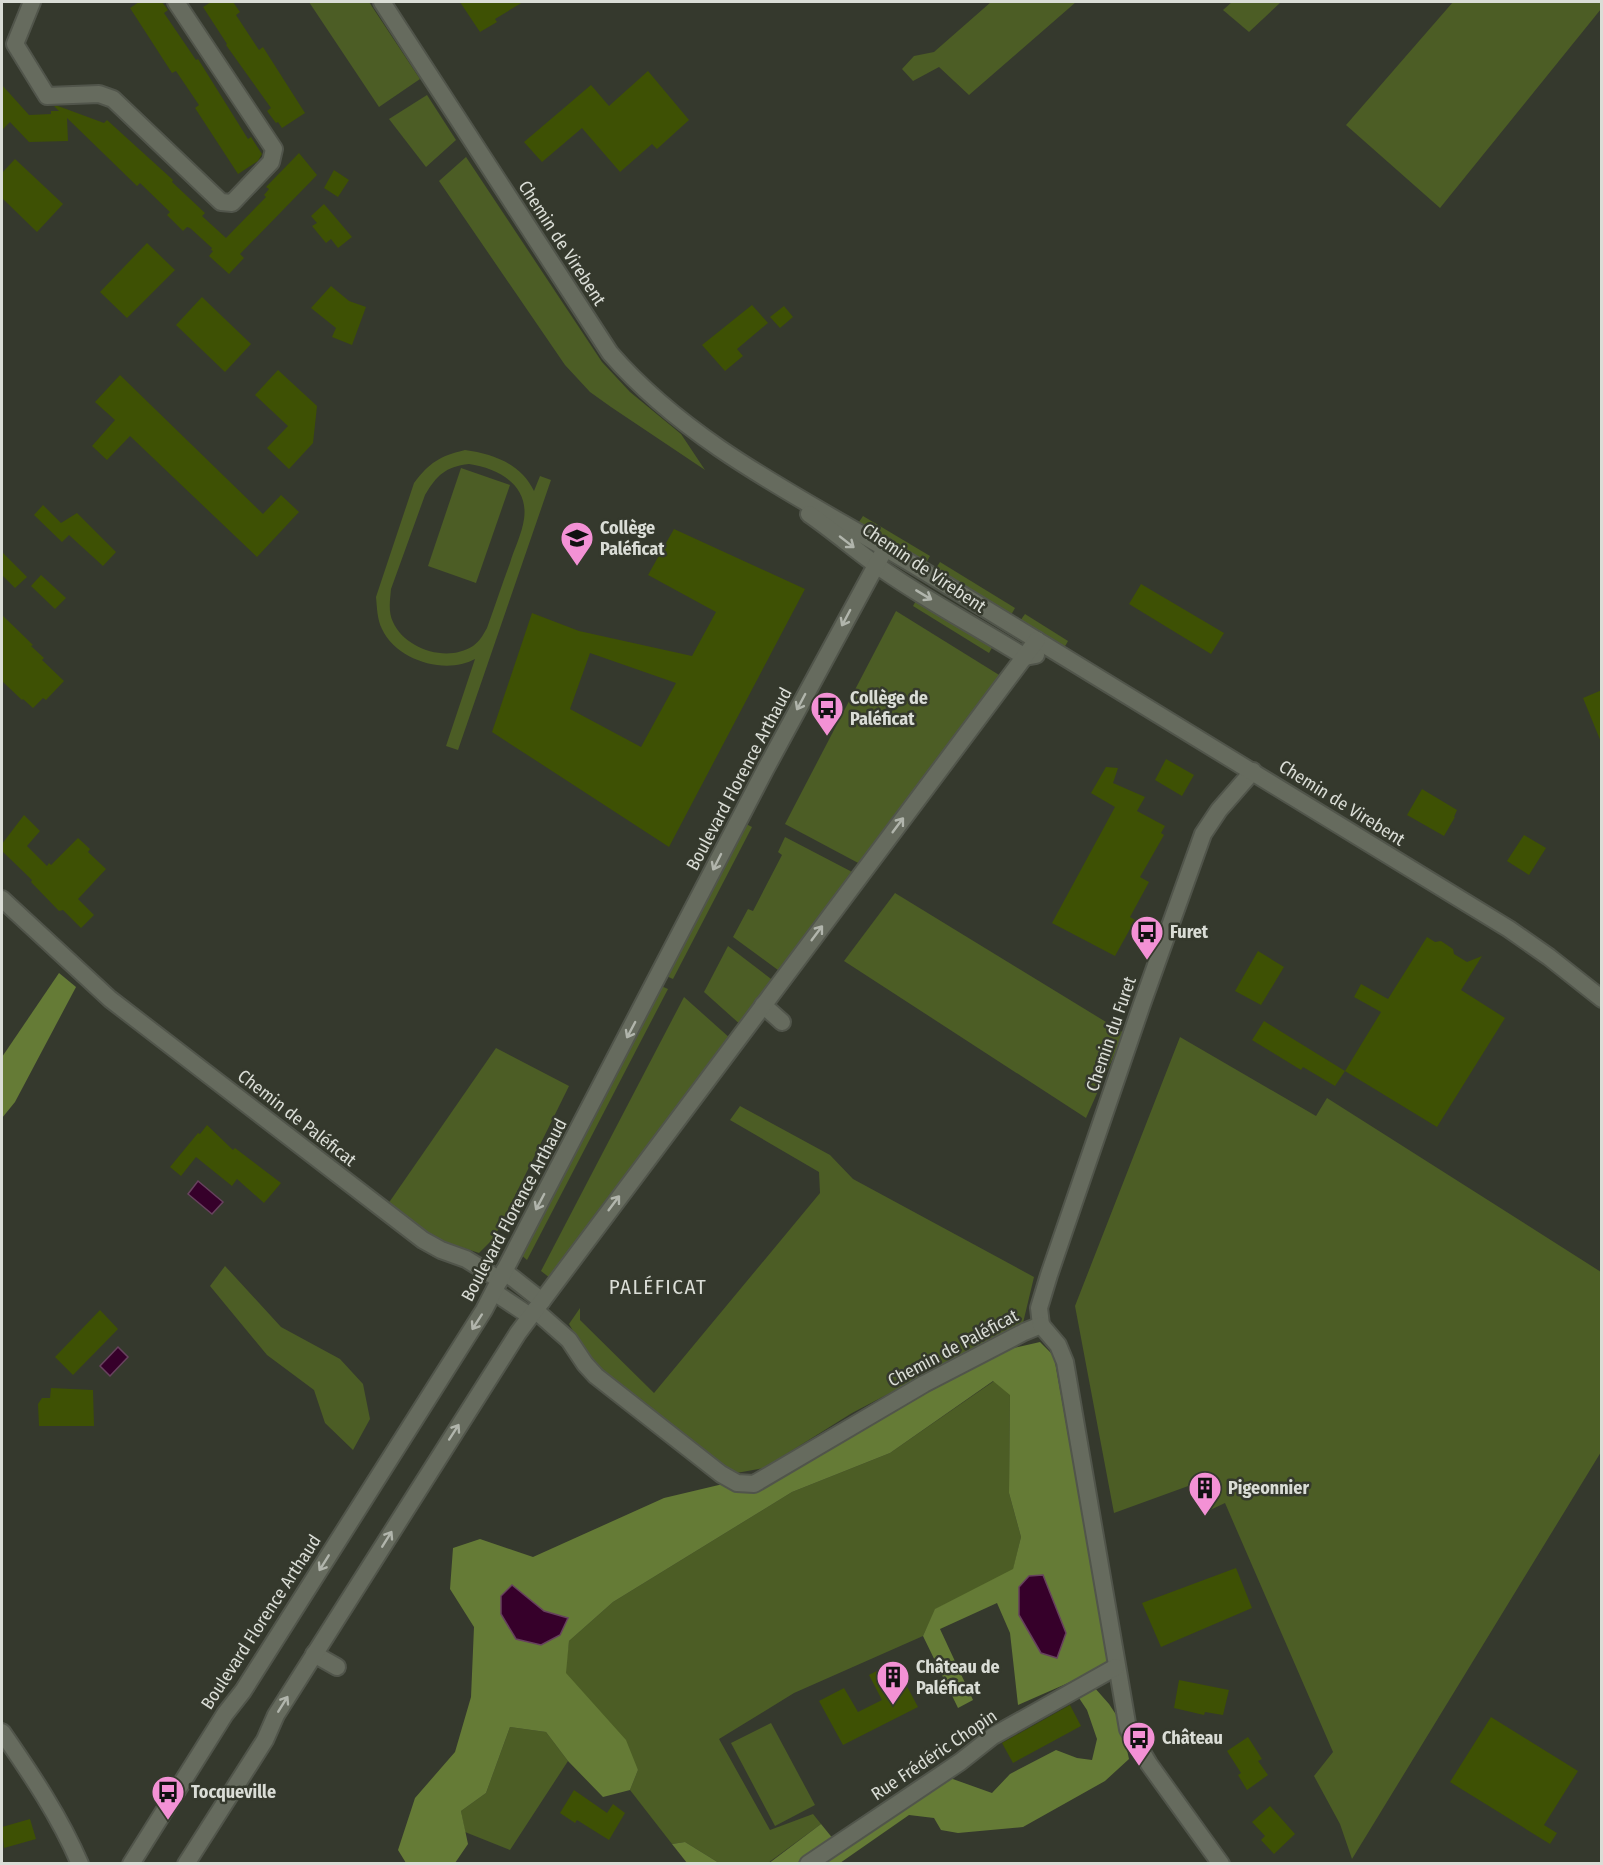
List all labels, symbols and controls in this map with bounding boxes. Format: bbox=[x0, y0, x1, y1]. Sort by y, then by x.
street label: Chemin de Virebent bbox=[513, 176, 611, 310]
place label: Collège Paléficat bbox=[600, 517, 665, 560]
street label: Chemin de Virebent bbox=[858, 519, 990, 618]
school or university icon: Collège Paléficat bbox=[559, 520, 595, 567]
one-way arrow bbox=[839, 535, 855, 548]
one-way arrow bbox=[915, 590, 932, 602]
one-way arrow bbox=[840, 609, 851, 627]
street label: Boulevard Florence Arthaud bbox=[681, 684, 797, 874]
place label: Collège de Paléficat bbox=[850, 687, 928, 730]
bus stop icon: Collège de Paléficat bbox=[809, 690, 845, 737]
one-way arrow bbox=[795, 693, 807, 710]
street label: Chemin de Virebent bbox=[1275, 755, 1409, 851]
one-way arrow bbox=[892, 818, 905, 834]
one-way arrow bbox=[711, 852, 723, 870]
bus stop icon: Furet bbox=[1129, 914, 1165, 961]
place label: Furet bbox=[1170, 921, 1209, 943]
one-way arrow bbox=[811, 926, 823, 942]
street label: Chemin du Furet bbox=[1081, 974, 1141, 1094]
one-way arrow bbox=[624, 1020, 636, 1038]
street label: Chemin de Paléficat bbox=[233, 1065, 361, 1171]
street label: Boulevard Florence Arthaud bbox=[456, 1115, 572, 1305]
one-way arrow bbox=[534, 1193, 545, 1211]
one-way arrow bbox=[608, 1195, 621, 1211]
district label: PALÉFICAT bbox=[609, 1274, 707, 1300]
street label: Chemin de Paléficat bbox=[884, 1304, 1022, 1392]
one-way arrow bbox=[470, 1313, 482, 1330]
one-way arrow bbox=[448, 1424, 461, 1441]
building icon: Pigeonnier bbox=[1187, 1470, 1223, 1517]
place label: Pigeonnier bbox=[1228, 1477, 1309, 1499]
street label: Boulevard Florence Arthaud bbox=[196, 1530, 326, 1714]
one-way arrow bbox=[381, 1531, 393, 1548]
one-way arrow bbox=[317, 1554, 329, 1571]
place label: Château de Paléficat bbox=[916, 1656, 1000, 1699]
building icon: Château de Paléficat bbox=[875, 1659, 911, 1706]
one-way arrow bbox=[277, 1696, 289, 1713]
street label: Rue Frédéric Chopin bbox=[867, 1705, 1001, 1805]
bus stop icon: Château bbox=[1121, 1720, 1157, 1767]
place label: Château bbox=[1162, 1727, 1223, 1749]
bus stop icon: Tocqueville bbox=[150, 1774, 186, 1821]
place label: Tocqueville bbox=[191, 1781, 276, 1803]

